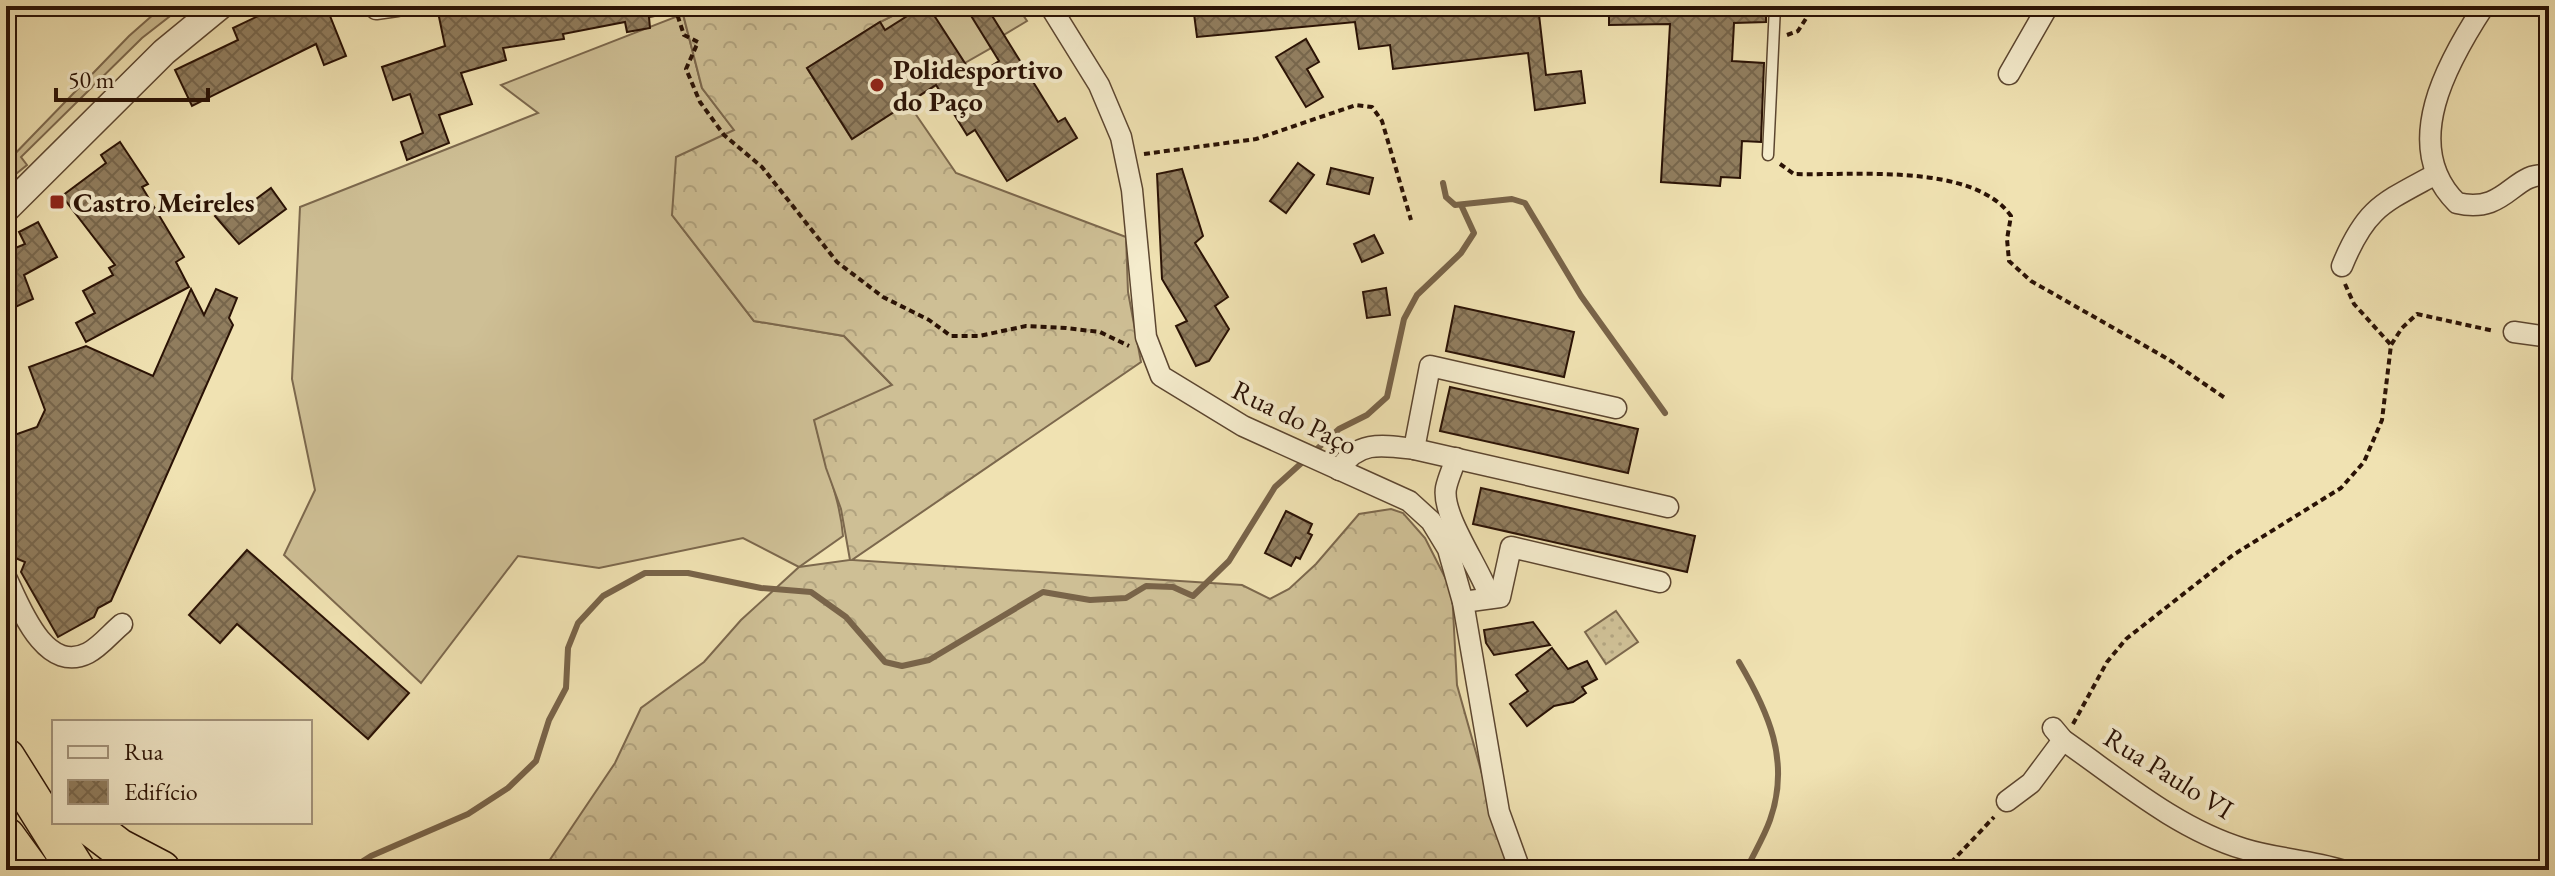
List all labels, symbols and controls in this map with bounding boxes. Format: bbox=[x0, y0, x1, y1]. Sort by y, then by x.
place label: Polidesportivo do Paço bbox=[893, 51, 1063, 119]
scale bar bbox=[56, 52, 208, 102]
text: 50 m bbox=[68, 64, 115, 95]
marker: Polidesportivo do Paço bbox=[868, 76, 886, 94]
place label: Castro Meireles bbox=[73, 184, 255, 220]
marker: Castro Meireles bbox=[48, 193, 66, 211]
street label: Rua do Paço bbox=[1226, 371, 1364, 463]
street label: Rua Paulo VI bbox=[2098, 719, 2241, 827]
legend bbox=[52, 720, 312, 824]
text: Rua bbox=[124, 736, 164, 767]
text: Edifício bbox=[124, 776, 198, 807]

